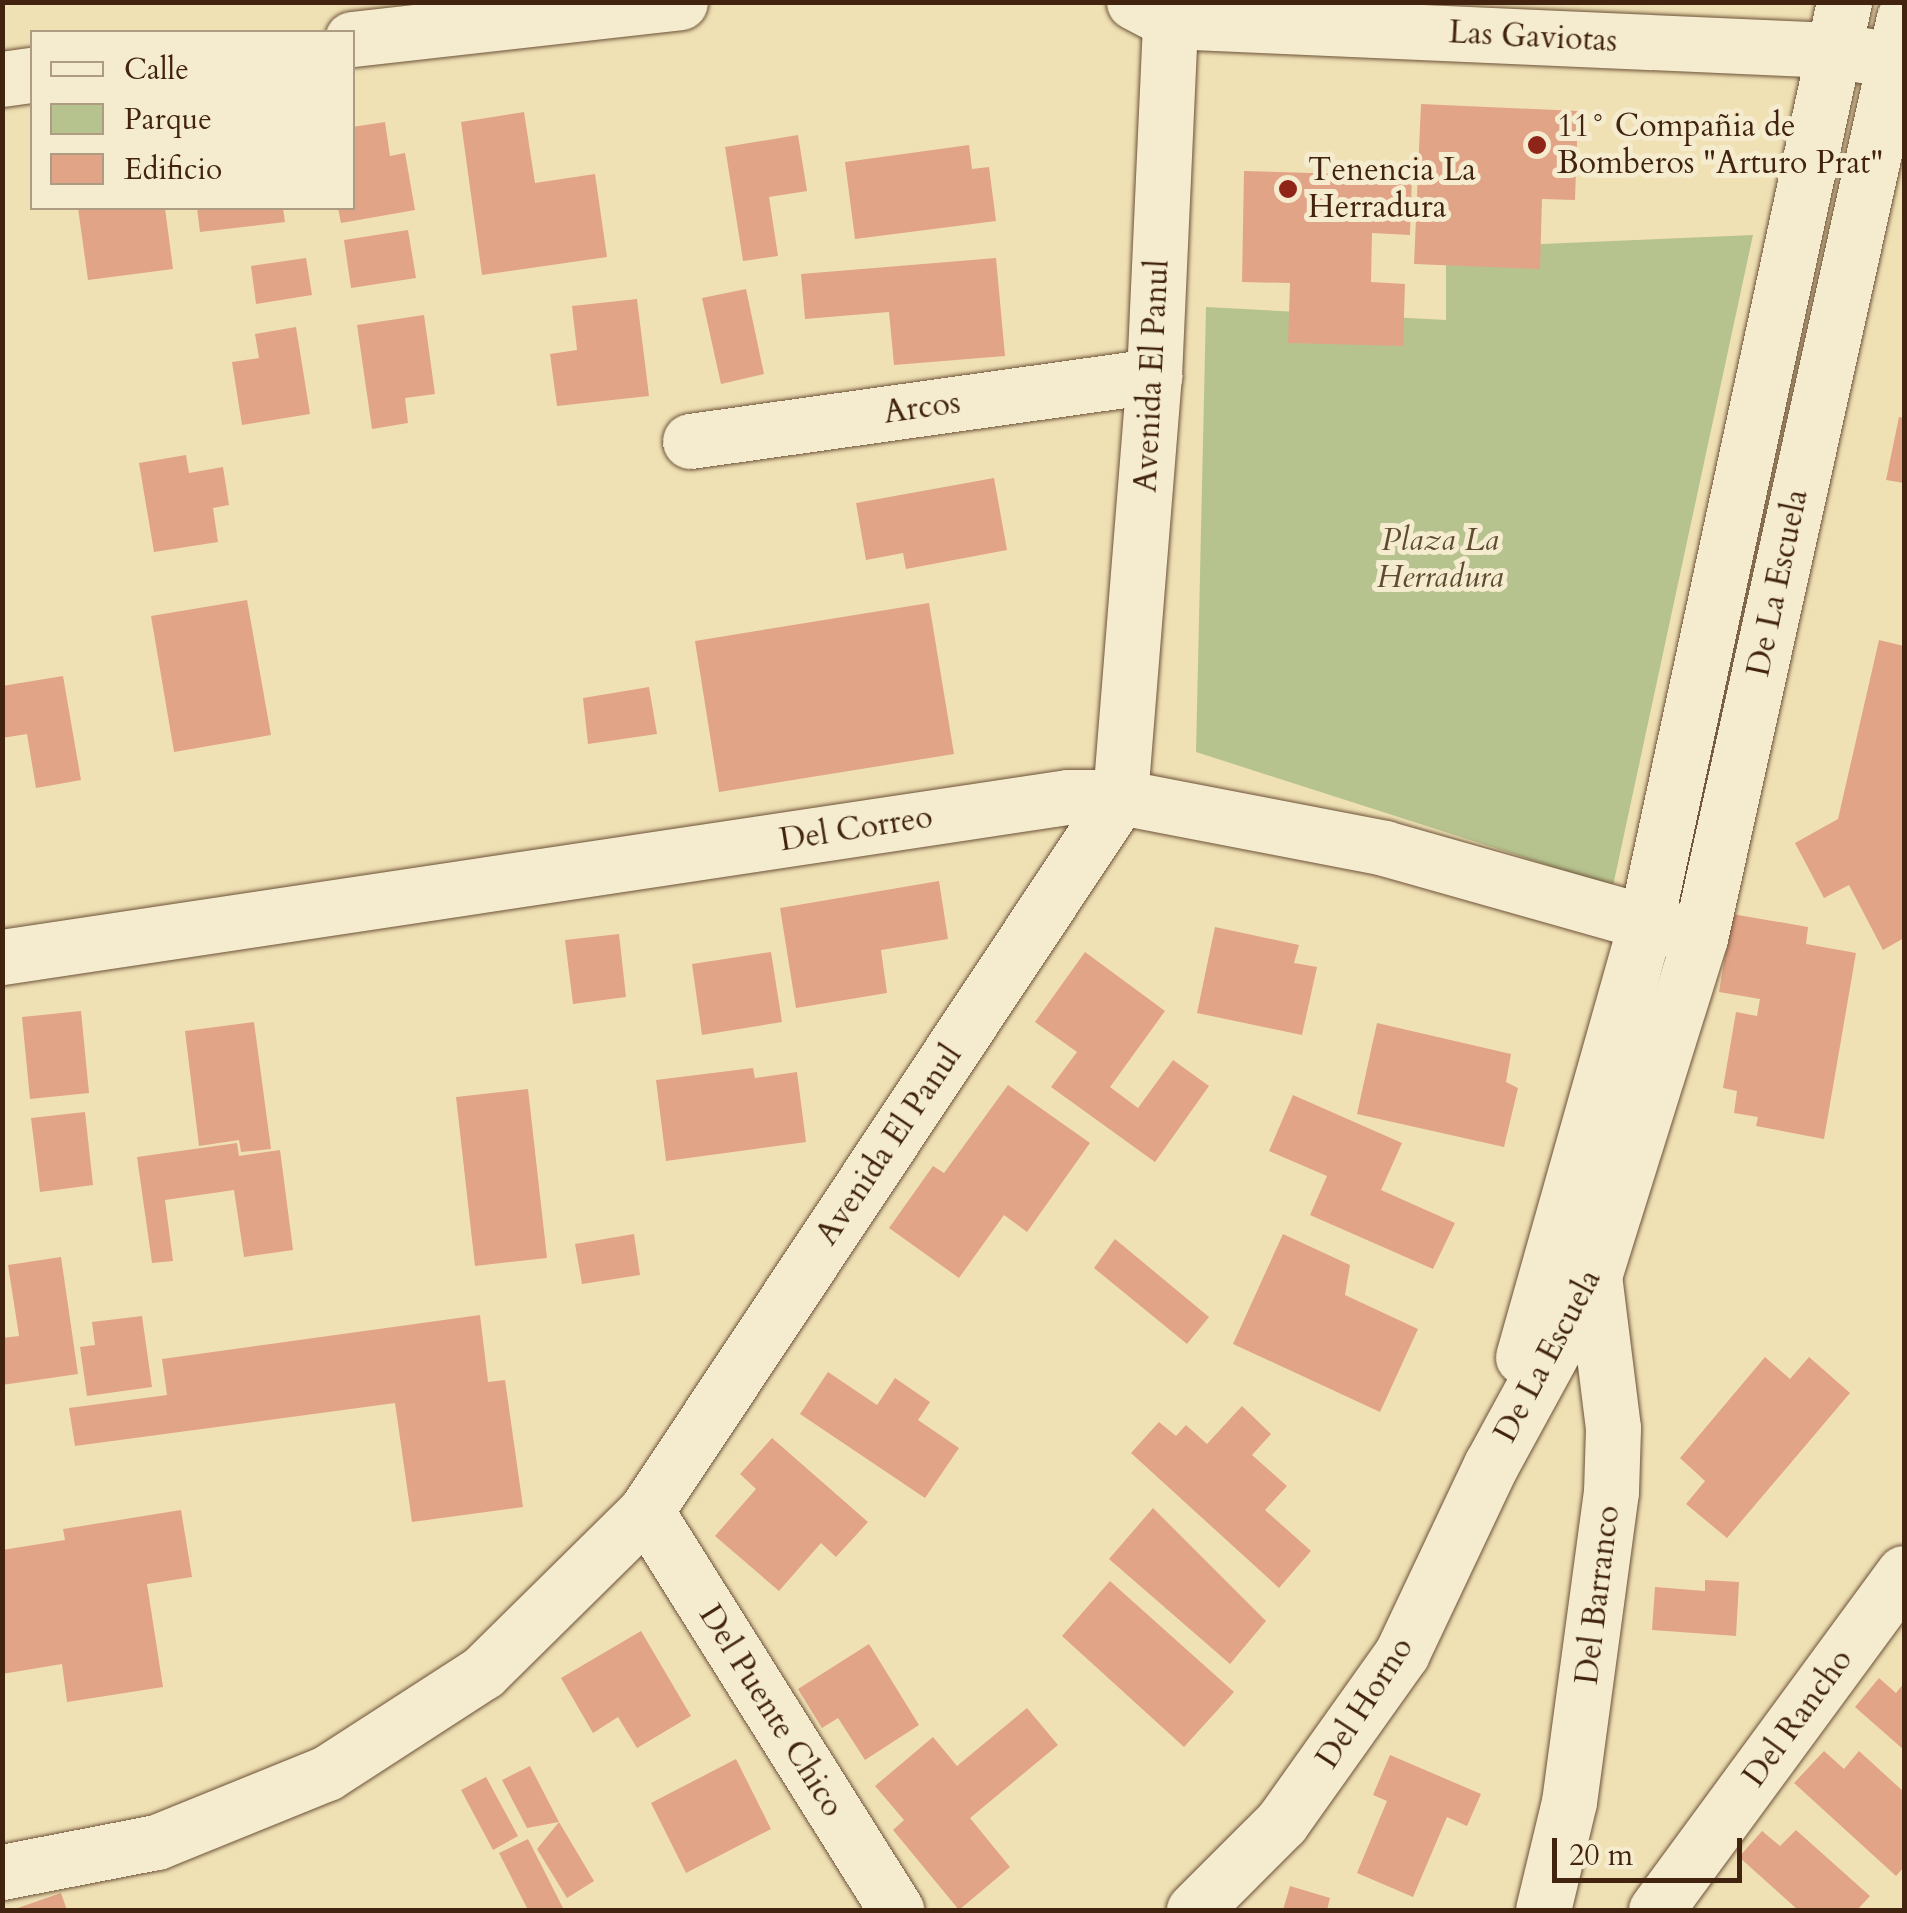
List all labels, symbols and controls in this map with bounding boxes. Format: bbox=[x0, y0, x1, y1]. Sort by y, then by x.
street label: Las Gaviotas bbox=[1448, 13, 1618, 61]
legend bbox=[30, 30, 355, 210]
text: Calle bbox=[124, 49, 189, 90]
text: Parque bbox=[124, 99, 212, 140]
place label: 11° Compañia de Bomberos "Arturo Prat" bbox=[1557, 108, 1883, 183]
marker: 11° Compañia de Bomberos "Arturo Prat" bbox=[1526, 134, 1548, 156]
text: Edificio bbox=[124, 149, 222, 190]
place label: Tenencia La Herradura bbox=[1308, 152, 1476, 227]
marker: Tenencia La Herradura bbox=[1277, 178, 1299, 200]
street label: Avenida El Panul bbox=[1127, 259, 1177, 493]
street label: Arcos bbox=[881, 384, 963, 432]
street label: De La Escuela bbox=[1739, 486, 1817, 680]
park label: Plaza La Herradura bbox=[1376, 522, 1504, 597]
street label: Del Correo bbox=[777, 798, 935, 860]
street label: Avenida El Panul bbox=[808, 1038, 970, 1252]
street label: De La Escuela bbox=[1486, 1263, 1610, 1449]
street label: Del Barranco bbox=[1568, 1503, 1628, 1687]
street label: Del Puente Chico bbox=[690, 1598, 852, 1824]
street label: Del Horno bbox=[1308, 1630, 1422, 1776]
street label: Del Rancho bbox=[1735, 1642, 1861, 1794]
scale bar bbox=[1557, 1818, 1747, 1880]
text: 20 m bbox=[1569, 1835, 1633, 1876]

